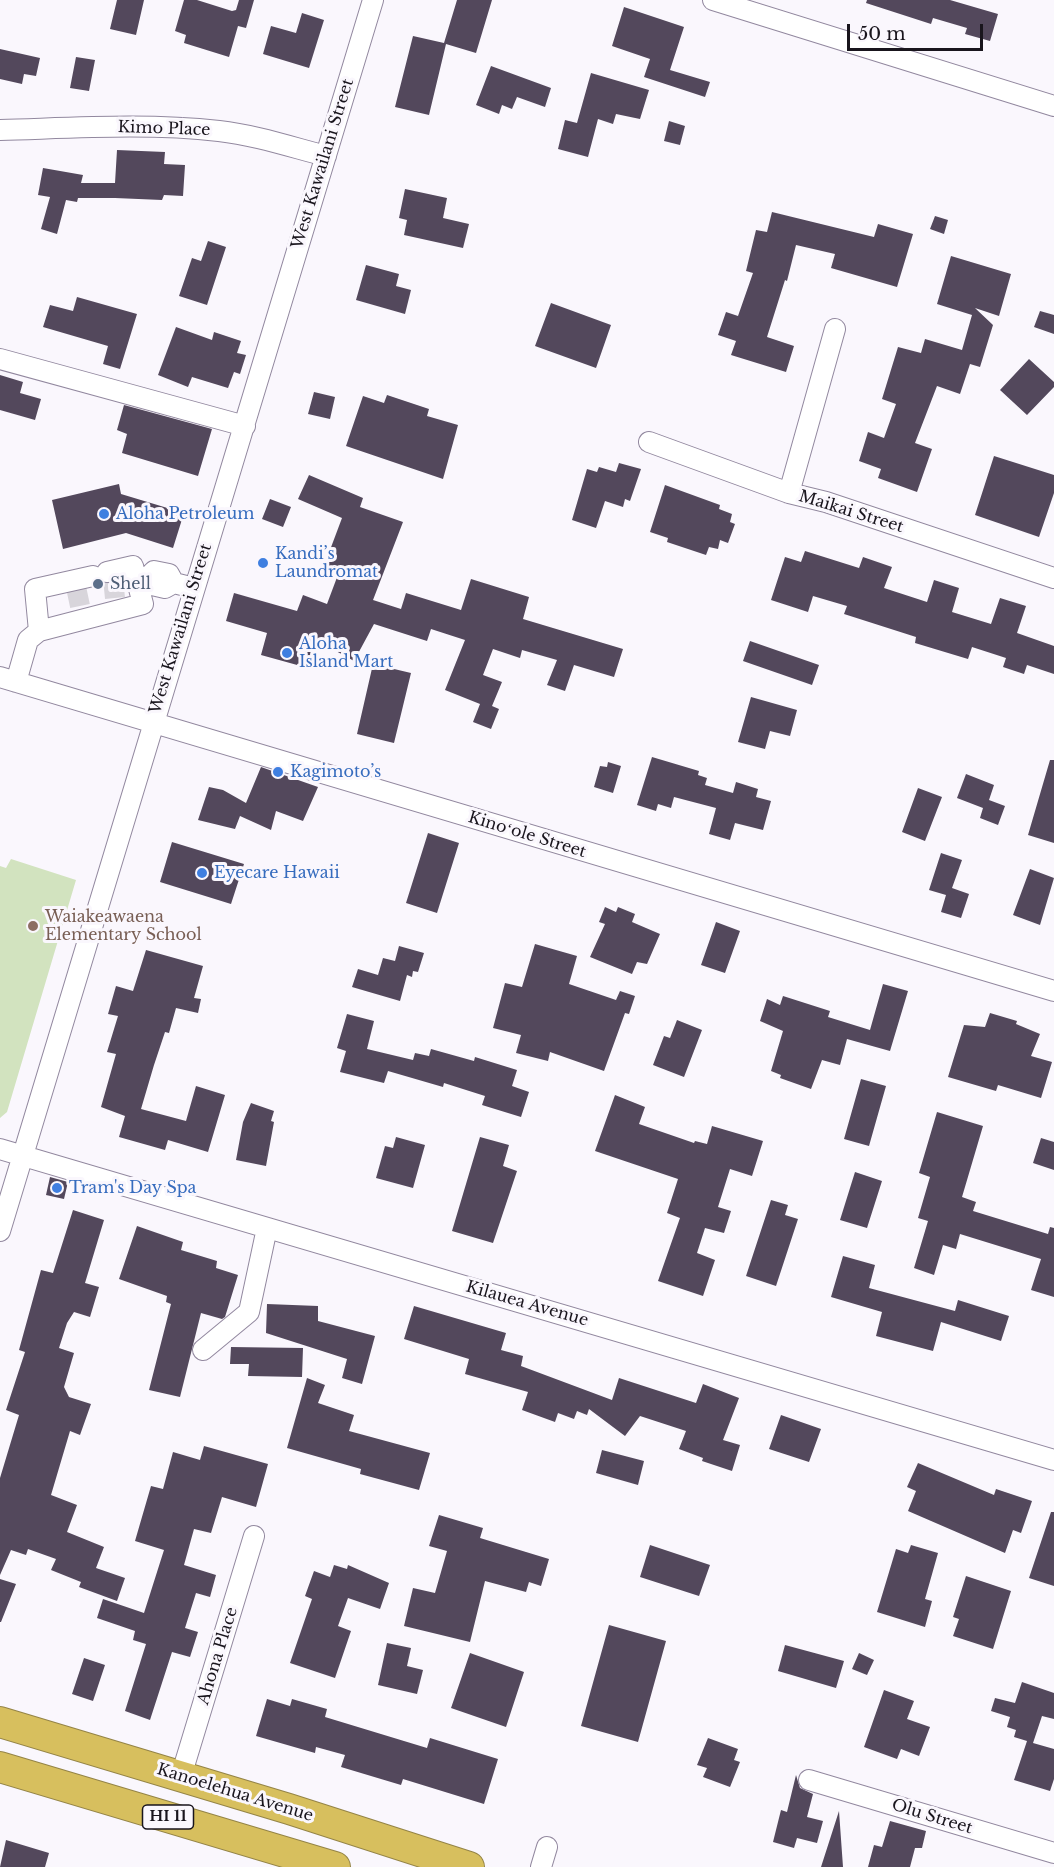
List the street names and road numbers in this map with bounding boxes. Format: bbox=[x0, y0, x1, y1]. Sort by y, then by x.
street label: West Kawailani Street bbox=[288, 77, 358, 251]
street label: Kimo Place bbox=[117, 118, 211, 140]
street label: Maikai Street bbox=[796, 487, 906, 537]
street label: West Kawailani Street bbox=[146, 542, 216, 716]
street label: Kinoʻole Street bbox=[466, 808, 588, 862]
street label: Kilauea Avenue bbox=[464, 1277, 590, 1331]
street label: Ahona Place bbox=[194, 1605, 242, 1707]
street label: Kanoelehua Avenue bbox=[155, 1760, 315, 1826]
street label: Olu Street bbox=[889, 1796, 975, 1838]
road number: HI 11 bbox=[142, 1805, 194, 1829]

